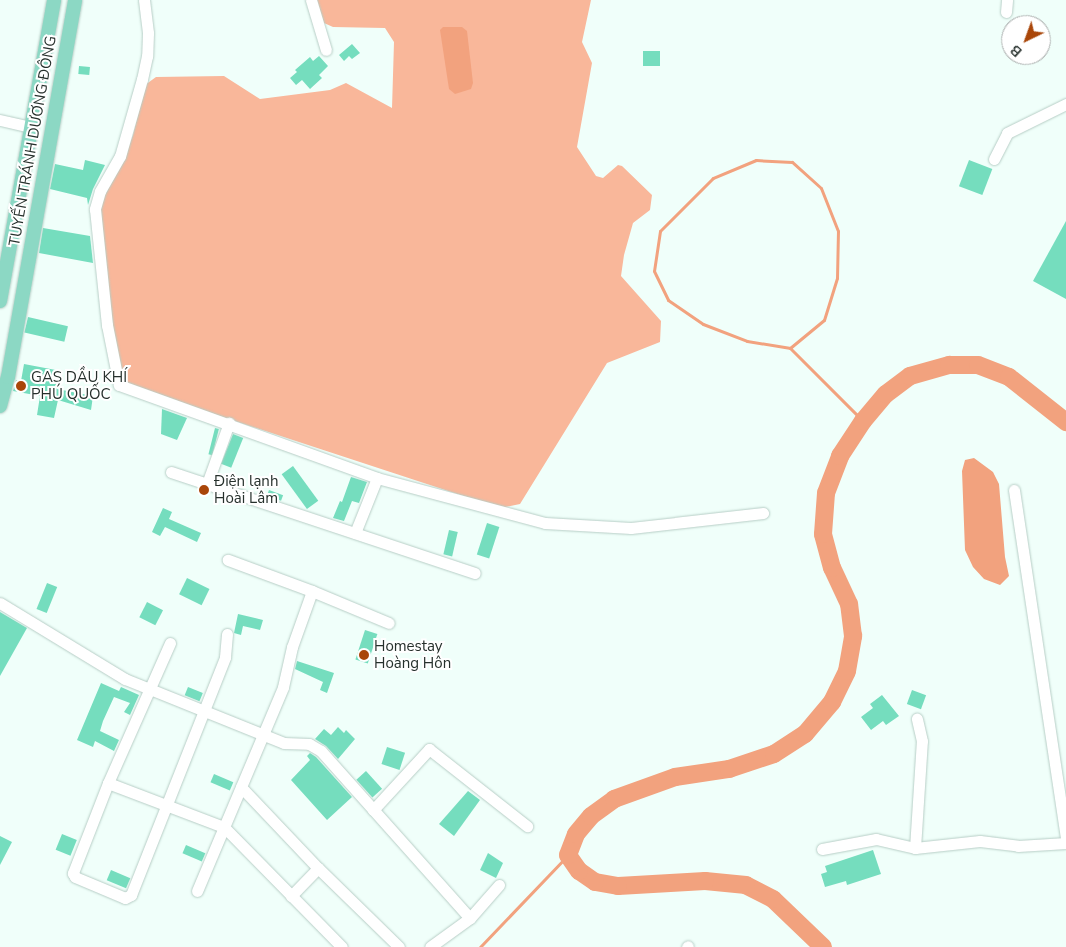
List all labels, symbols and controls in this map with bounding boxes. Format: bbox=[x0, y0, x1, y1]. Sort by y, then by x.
north arrow bbox=[1001, 15, 1051, 65]
street label: TUYẾN TRÁNH DƯƠNG ĐÔNG bbox=[6, 35, 60, 247]
text: B bbox=[1006, 40, 1026, 61]
place label: GAS DẦU KHÍ PHÚ QUỐC bbox=[31, 368, 127, 403]
marker: GAS DẦU KHÍ PHÚ QUỐC bbox=[15, 380, 27, 392]
place label: Điện lạnh Hoài Lâm bbox=[214, 472, 278, 507]
marker: Điện lạnh Hoài Lâm bbox=[198, 484, 210, 496]
place label: Homestay Hoàng Hôn bbox=[374, 637, 451, 672]
marker: Homestay Hoàng Hôn bbox=[358, 649, 370, 661]

